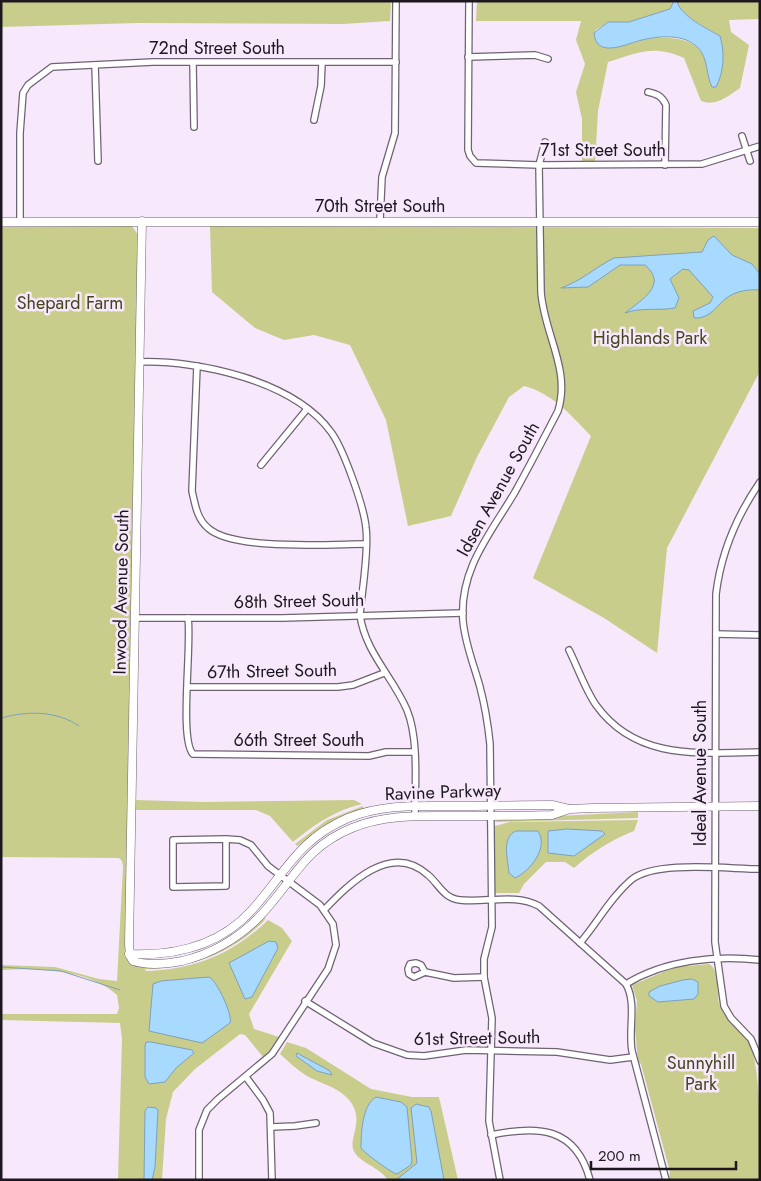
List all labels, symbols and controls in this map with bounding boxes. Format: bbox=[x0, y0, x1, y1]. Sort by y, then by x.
street label: 72nd Street South bbox=[149, 35, 285, 61]
street label: 71st Street South bbox=[540, 137, 666, 163]
street label: 70th Street South bbox=[315, 193, 445, 219]
park label: Shepard Farm bbox=[17, 290, 123, 316]
park label: Highlands Park bbox=[593, 325, 707, 351]
street label: Idsen Avenue South bbox=[450, 417, 546, 561]
street label: Inwood Avenue South bbox=[107, 509, 135, 675]
street label: 68th Street South bbox=[233, 587, 365, 615]
street label: 67th Street South bbox=[207, 657, 337, 685]
street label: Ideal Avenue South bbox=[687, 700, 713, 846]
street label: 66th Street South bbox=[233, 727, 365, 753]
street label: Ravine Parkway bbox=[384, 777, 502, 807]
street label: 61st Street South bbox=[413, 1024, 541, 1052]
park label: Sunnyhill Park bbox=[667, 1050, 735, 1097]
scale bar bbox=[591, 1138, 736, 1170]
text: 200 m bbox=[598, 1145, 641, 1167]

